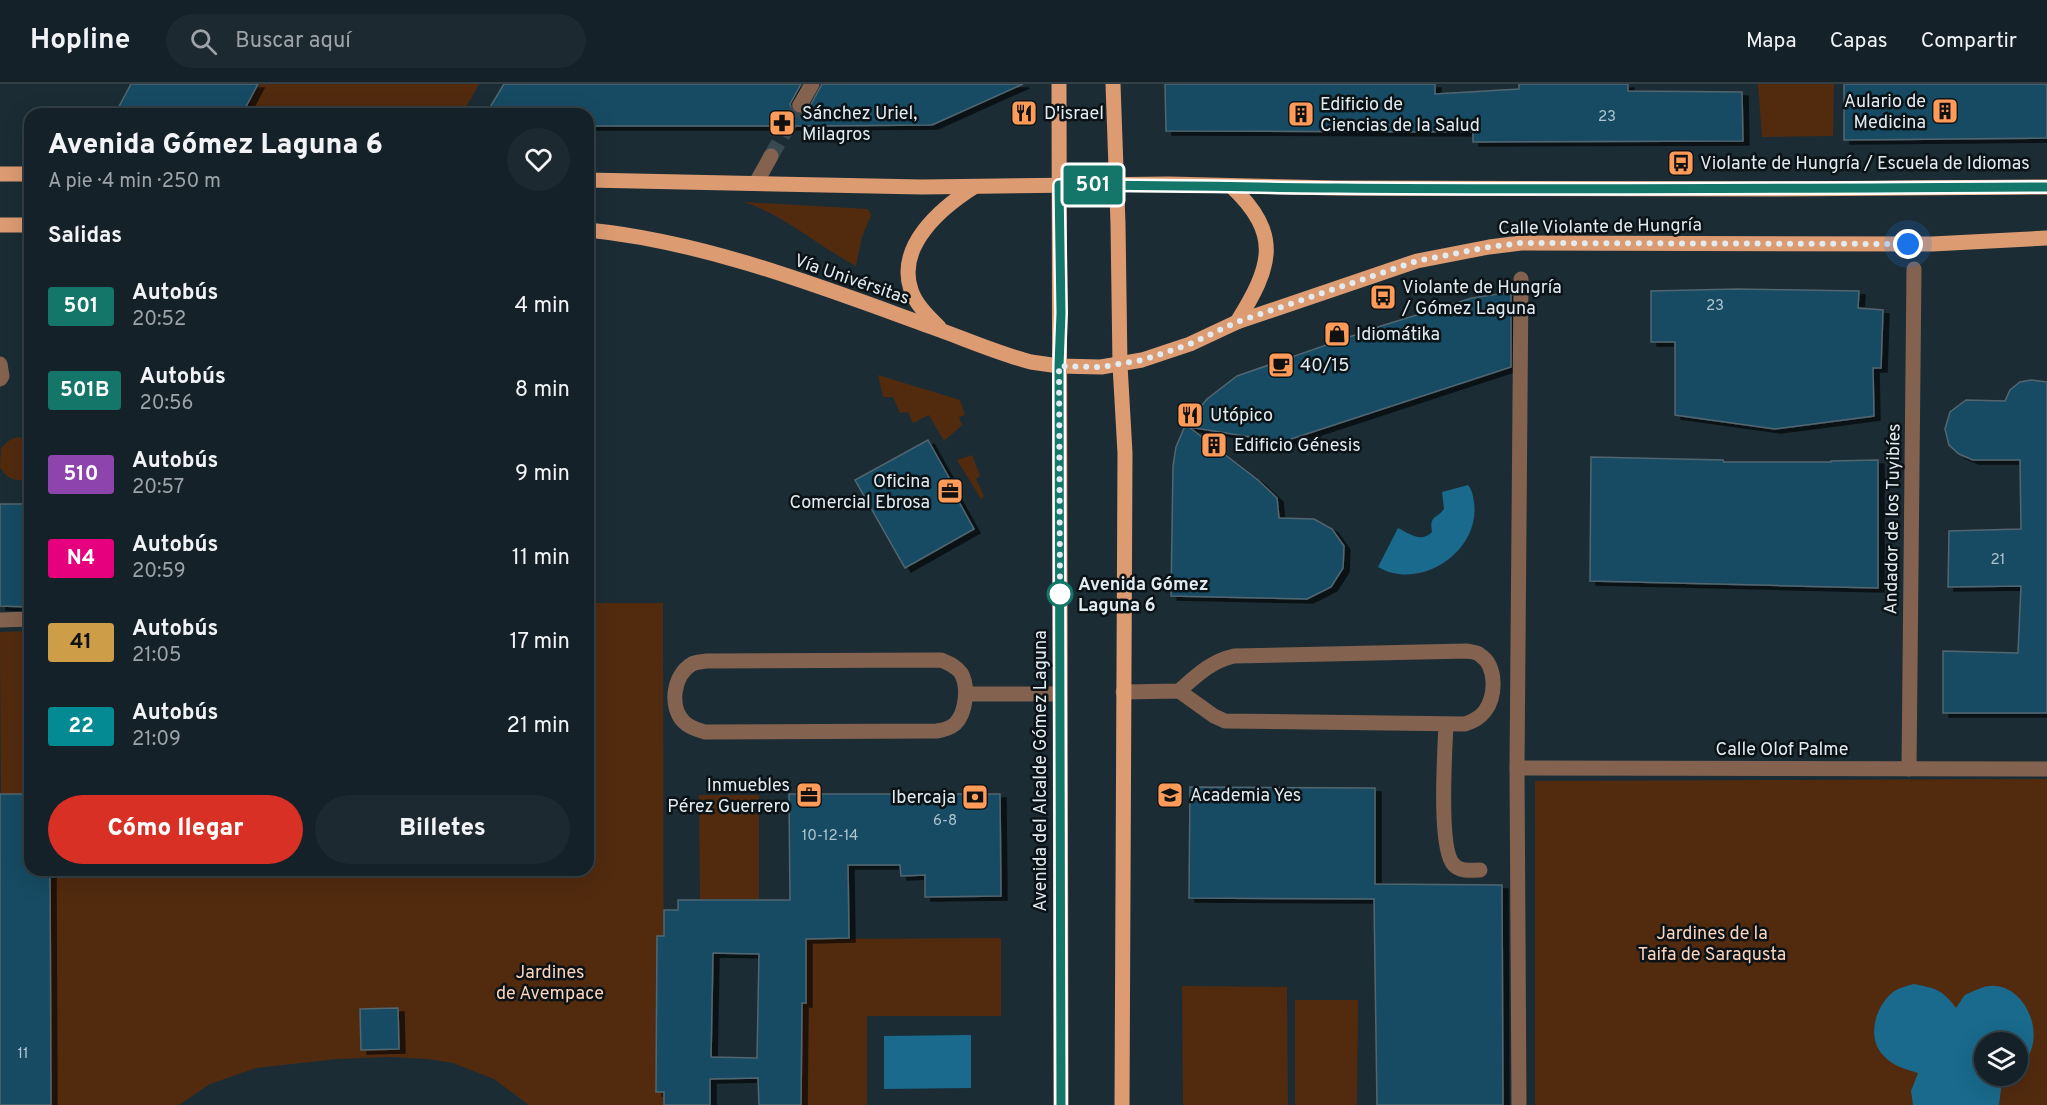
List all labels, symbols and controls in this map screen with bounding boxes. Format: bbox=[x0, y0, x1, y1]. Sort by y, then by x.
search box bbox=[166, 14, 586, 68]
text: Hopline bbox=[30, 23, 130, 59]
icon: search bbox=[187, 25, 220, 58]
text: Buscar aquí bbox=[235, 28, 351, 55]
text: Mapa bbox=[1746, 28, 1797, 55]
text: Capas bbox=[1830, 28, 1888, 55]
text: Compartir bbox=[1921, 28, 2017, 55]
place label: Aulario de Medicina bbox=[1844, 91, 1926, 135]
place label: Edificio de Ciencias de la Salud bbox=[1320, 94, 1480, 138]
building icon: Aulario de Medicina bbox=[1930, 96, 1960, 126]
restaurant icon: D'israel bbox=[1009, 98, 1039, 128]
building icon: Edificio de Ciencias de la Salud bbox=[1286, 99, 1316, 129]
place label: Sánchez Uriel, Milagros bbox=[802, 103, 917, 147]
place label: D'israel bbox=[1044, 103, 1104, 126]
pharmacy icon: Sánchez Uriel, Milagros bbox=[767, 108, 797, 138]
house number: 23 bbox=[1598, 108, 1616, 127]
text: Avenida Gómez Laguna 6 bbox=[48, 128, 383, 164]
button: heart bbox=[507, 128, 570, 191]
bus stop icon: Violante de Hungría / Escuela de Idiomas bbox=[1666, 148, 1696, 178]
place label: Violante de Hungría / Escuela de Idiomas bbox=[1700, 153, 2030, 176]
line badge: 501 bbox=[1058, 166, 1128, 204]
text: A pie · 4 min · 250 m bbox=[48, 169, 221, 195]
text: 501 bbox=[1076, 172, 1111, 199]
street label: Calle Violante de Hungría bbox=[1498, 214, 1702, 241]
text: Salidas bbox=[48, 223, 122, 250]
your location bbox=[1893, 229, 1923, 259]
street label: Vía Univérsitas bbox=[791, 250, 912, 311]
place label: Violante de Hungría / Gómez Laguna bbox=[1401, 277, 1562, 321]
text: Autobús bbox=[132, 280, 218, 307]
bus stop icon: Violante de Hungría / Gómez Laguna bbox=[1368, 282, 1398, 312]
text: 501 bbox=[64, 293, 99, 320]
text: 4 min bbox=[515, 293, 570, 320]
house number: 23 bbox=[1706, 297, 1724, 316]
text: 20:52 bbox=[132, 307, 186, 333]
shop icon: Idiomátika bbox=[1322, 319, 1352, 349]
place label: Idiomátika bbox=[1356, 324, 1440, 347]
cafe icon: 40/15 bbox=[1266, 350, 1296, 380]
place label: 40/15 bbox=[1300, 355, 1349, 378]
text: Autobús bbox=[139, 364, 226, 391]
text: 501B bbox=[60, 377, 109, 404]
text: 8 min bbox=[515, 377, 570, 404]
text: 20:56 bbox=[139, 391, 193, 417]
restaurant icon: Utópico bbox=[1175, 400, 1205, 430]
place label: Utópico bbox=[1210, 405, 1273, 428]
street label: Andador de los Tuyibíes bbox=[1880, 423, 1907, 615]
building icon: Edificio Génesis bbox=[1199, 430, 1229, 460]
place label: Edificio Génesis bbox=[1234, 435, 1361, 458]
text: Autobús bbox=[132, 448, 218, 475]
text: 510 bbox=[63, 461, 99, 488]
text: 9 min bbox=[515, 461, 570, 488]
place label: Oficina Comercial Ebrosa bbox=[789, 471, 930, 515]
text: 20:57 bbox=[132, 475, 184, 501]
office icon: Oficina Comercial Ebrosa bbox=[935, 476, 965, 506]
text: Autobús bbox=[132, 532, 218, 559]
text: N4 bbox=[67, 545, 95, 572]
text: 11 min bbox=[512, 545, 570, 572]
house number: 21 bbox=[1991, 551, 2005, 570]
text: 20:59 bbox=[132, 559, 186, 585]
place label: Avenida Gómez Laguna 6 bbox=[1078, 574, 1208, 618]
marker: Avenida Gómez Laguna 6 bbox=[1047, 581, 1073, 607]
text: Autobús bbox=[132, 616, 218, 643]
text: 41 bbox=[70, 629, 92, 656]
text: 17 min bbox=[510, 629, 570, 656]
street label: Avenida del Alcalde Gómez Laguna bbox=[1030, 630, 1053, 912]
text: 21:05 bbox=[132, 643, 181, 669]
text: Autobús bbox=[132, 700, 218, 727]
text: 22 bbox=[68, 713, 94, 740]
text: 21 min bbox=[507, 713, 570, 740]
text: 21:09 bbox=[132, 727, 181, 753]
street label: Calle Olof Palme bbox=[1716, 739, 1848, 762]
place label: Inmuebles Pérez Guerrero bbox=[667, 775, 790, 819]
office icon: Inmuebles Pérez Guerrero bbox=[794, 780, 824, 810]
school or university icon: Academia Yes bbox=[1155, 780, 1185, 810]
bank icon: Ibercaja bbox=[960, 782, 990, 812]
place label: Academia Yes bbox=[1190, 785, 1301, 808]
place label: Ibercaja bbox=[891, 787, 956, 810]
button: Cómo llegar bbox=[48, 795, 303, 864]
button: Billetes bbox=[315, 795, 570, 864]
house number: 6-8 bbox=[933, 812, 957, 831]
house number: 10-12-14 bbox=[802, 827, 858, 846]
park label: Jardines de la Taifa de Saraqusta bbox=[1638, 923, 1786, 967]
park label: Jardines de Avempace bbox=[496, 962, 604, 1006]
map controls bbox=[1974, 1032, 2028, 1086]
button: layers bbox=[1974, 1032, 2028, 1086]
house number: 11 bbox=[17, 1045, 29, 1064]

